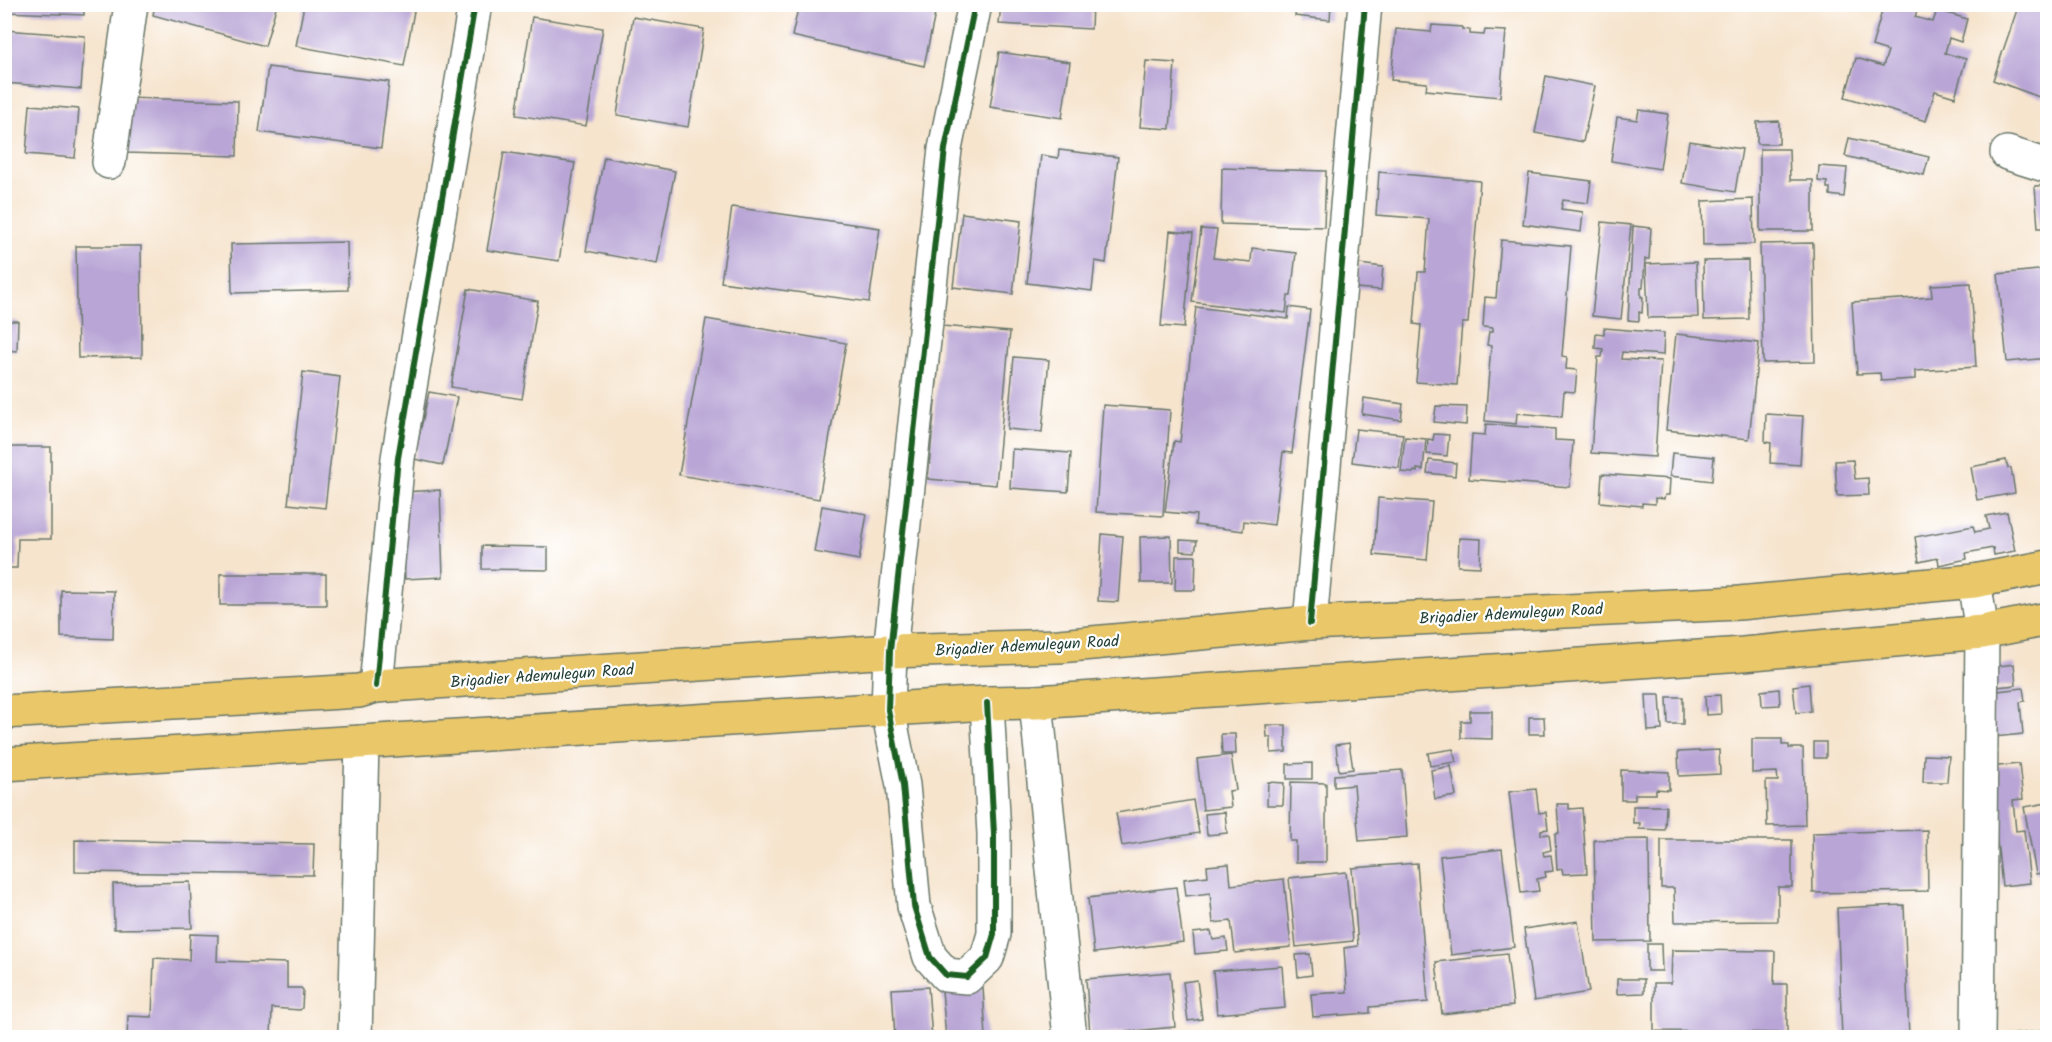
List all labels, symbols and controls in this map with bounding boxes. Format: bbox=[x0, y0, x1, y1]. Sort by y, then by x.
street label: Brigadier Ademulegun Road bbox=[1419, 597, 1605, 632]
street label: Brigadier Ademulegun Road bbox=[935, 629, 1121, 664]
street label: Brigadier Ademulegun Road bbox=[450, 658, 636, 695]

